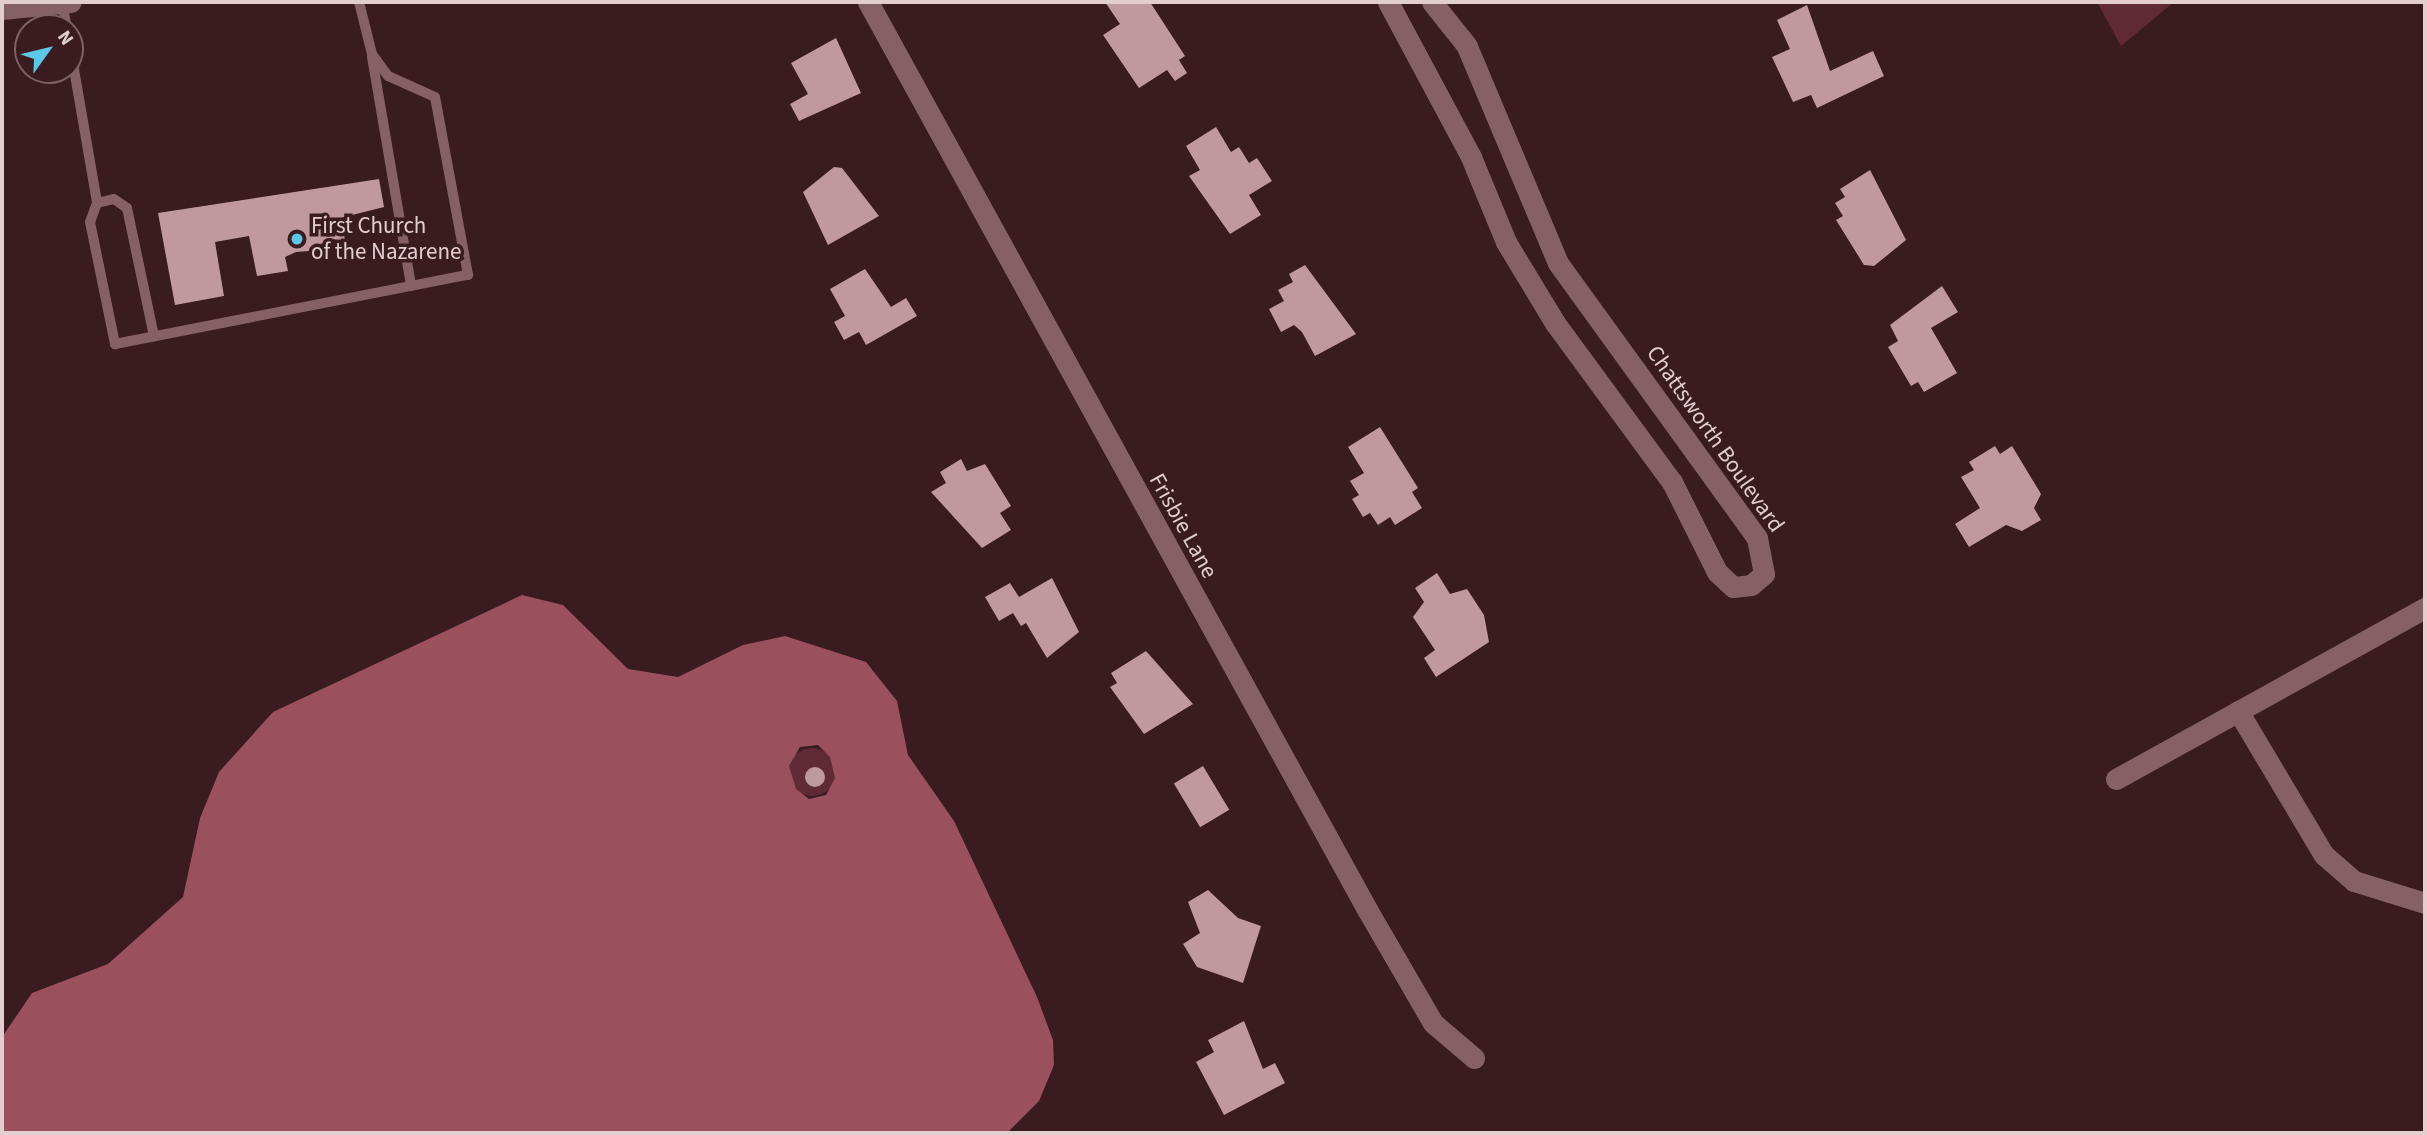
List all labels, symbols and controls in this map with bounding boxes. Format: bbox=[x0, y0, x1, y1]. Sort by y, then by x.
north arrow bbox=[14, 14, 84, 84]
text: N bbox=[50, 25, 80, 51]
place label: First Church of the Nazarene bbox=[311, 212, 461, 266]
marker: First Church of the Nazarene bbox=[289, 231, 305, 247]
street label: Chattsworth Boulevard bbox=[1640, 340, 1790, 538]
street label: Frisbie Lane bbox=[1143, 469, 1223, 583]

